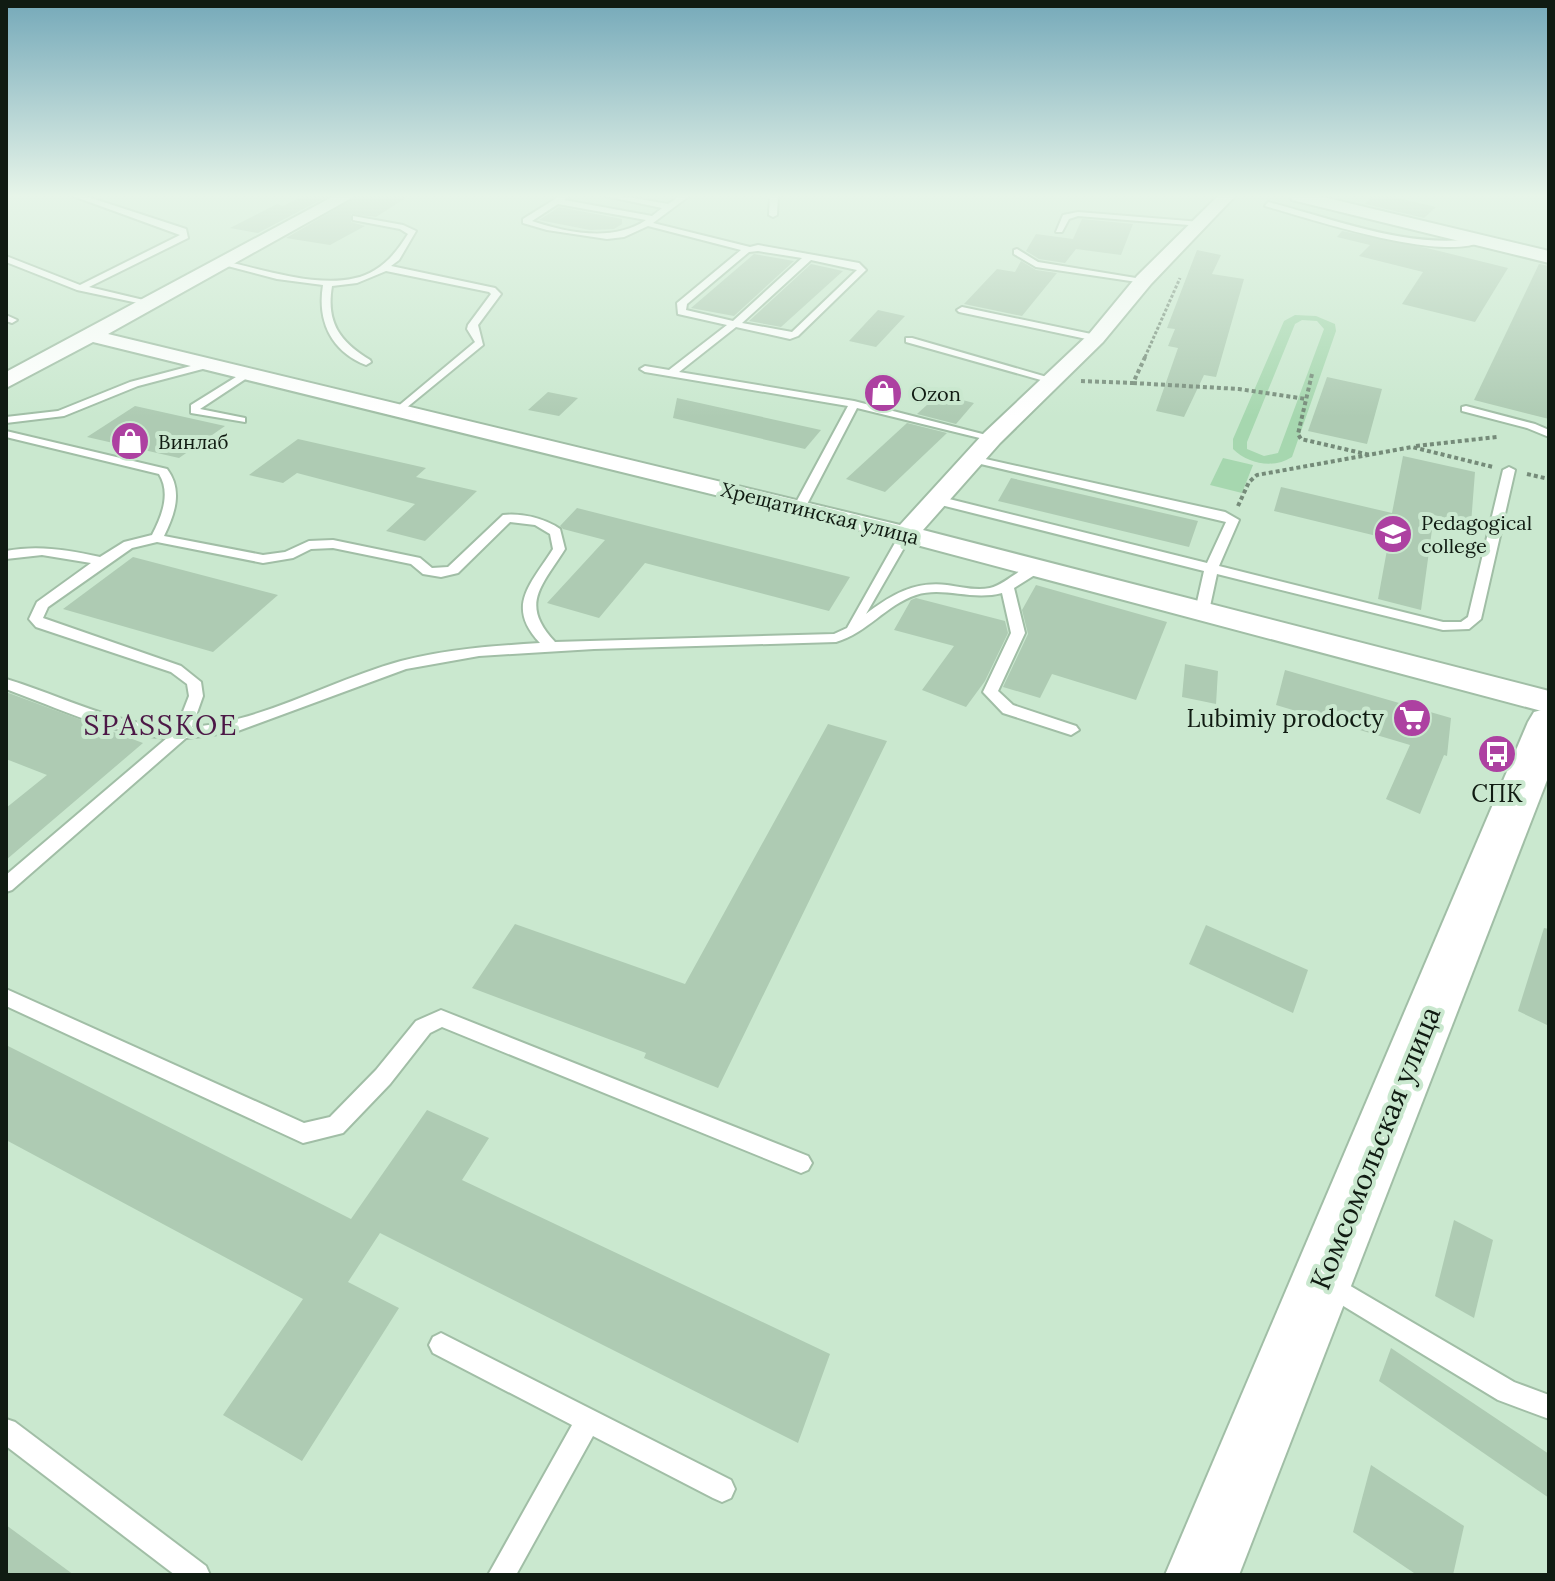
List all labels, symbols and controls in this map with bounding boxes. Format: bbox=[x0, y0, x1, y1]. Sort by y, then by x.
shop icon: Ozon bbox=[862, 372, 904, 414]
place label: Ozon bbox=[911, 381, 961, 406]
shop icon: Винлаб bbox=[109, 420, 151, 462]
place label: Винлаб bbox=[158, 429, 229, 454]
street label: Хрещатинская улица bbox=[718, 476, 922, 550]
place label: Pedagogical college bbox=[1421, 510, 1532, 558]
school or university icon: Pedagogical college bbox=[1372, 513, 1414, 555]
supermarket icon: Lubimiy prodocty bbox=[1391, 697, 1433, 739]
place label: Lubimiy prodocty bbox=[1186, 703, 1384, 734]
district label: SPASSKOE bbox=[83, 707, 239, 743]
bus stop icon: СПК bbox=[1476, 733, 1518, 775]
place label: СПК bbox=[1471, 778, 1523, 809]
street label: Комсомольская улица bbox=[1302, 1001, 1448, 1295]

